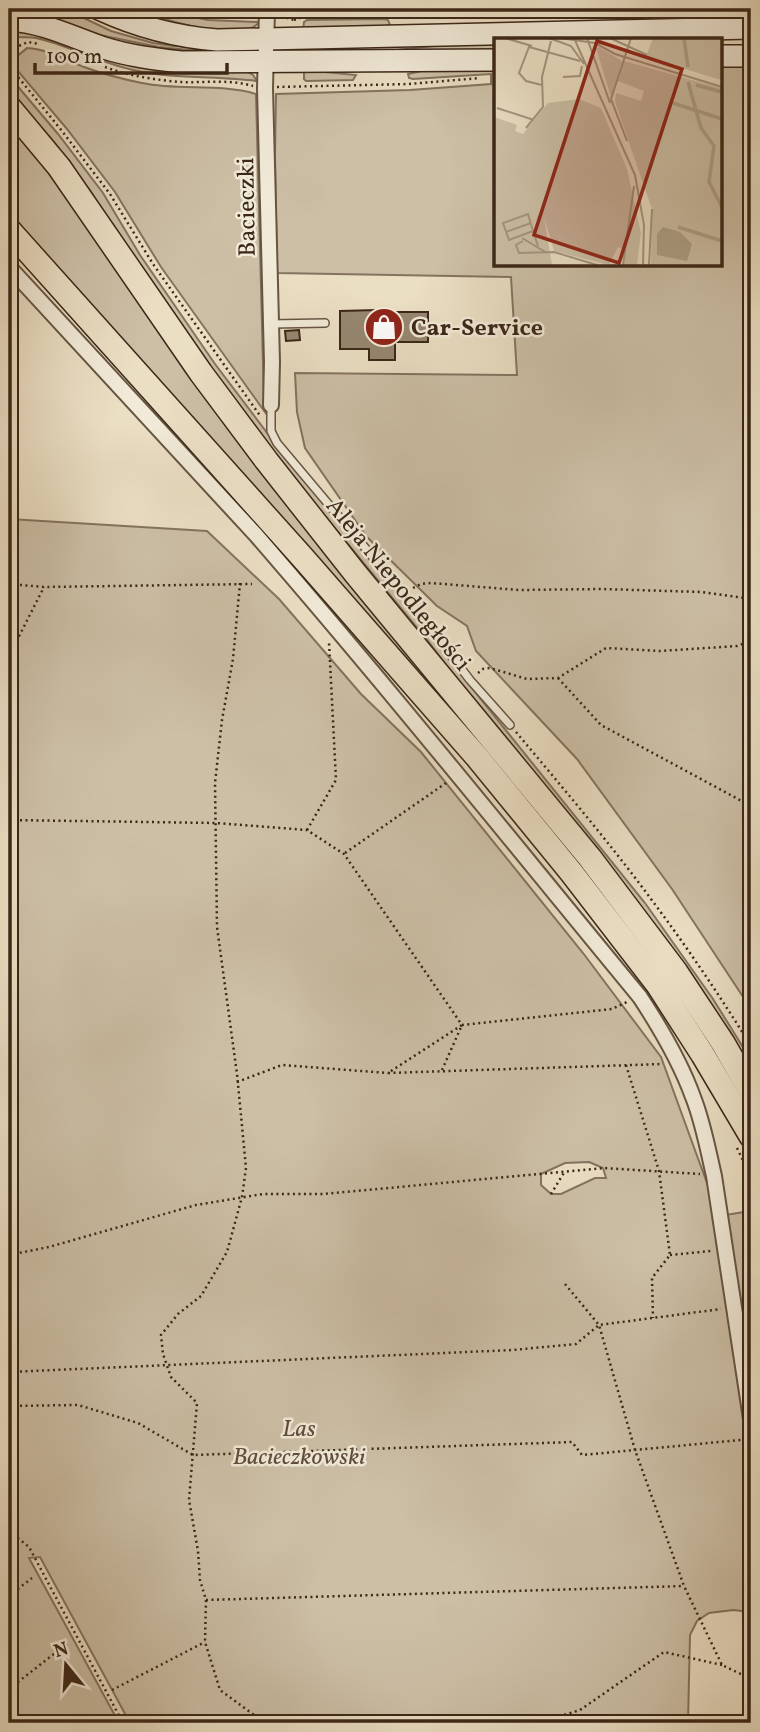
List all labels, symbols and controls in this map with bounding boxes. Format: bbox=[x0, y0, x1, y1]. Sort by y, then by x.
scale bar bbox=[35, 32, 228, 76]
inset map bbox=[494, 38, 722, 266]
text: 100 m bbox=[46, 43, 103, 72]
street label: Bacieczki bbox=[230, 157, 266, 257]
shop icon: Car-Service bbox=[363, 306, 405, 348]
place label: Car-Service bbox=[411, 312, 543, 346]
street label: Aleja Niepodległości bbox=[317, 491, 478, 679]
park label: Las Bacieczkowski bbox=[233, 1413, 366, 1475]
north arrow bbox=[32, 1630, 102, 1700]
text: N bbox=[51, 1636, 72, 1665]

